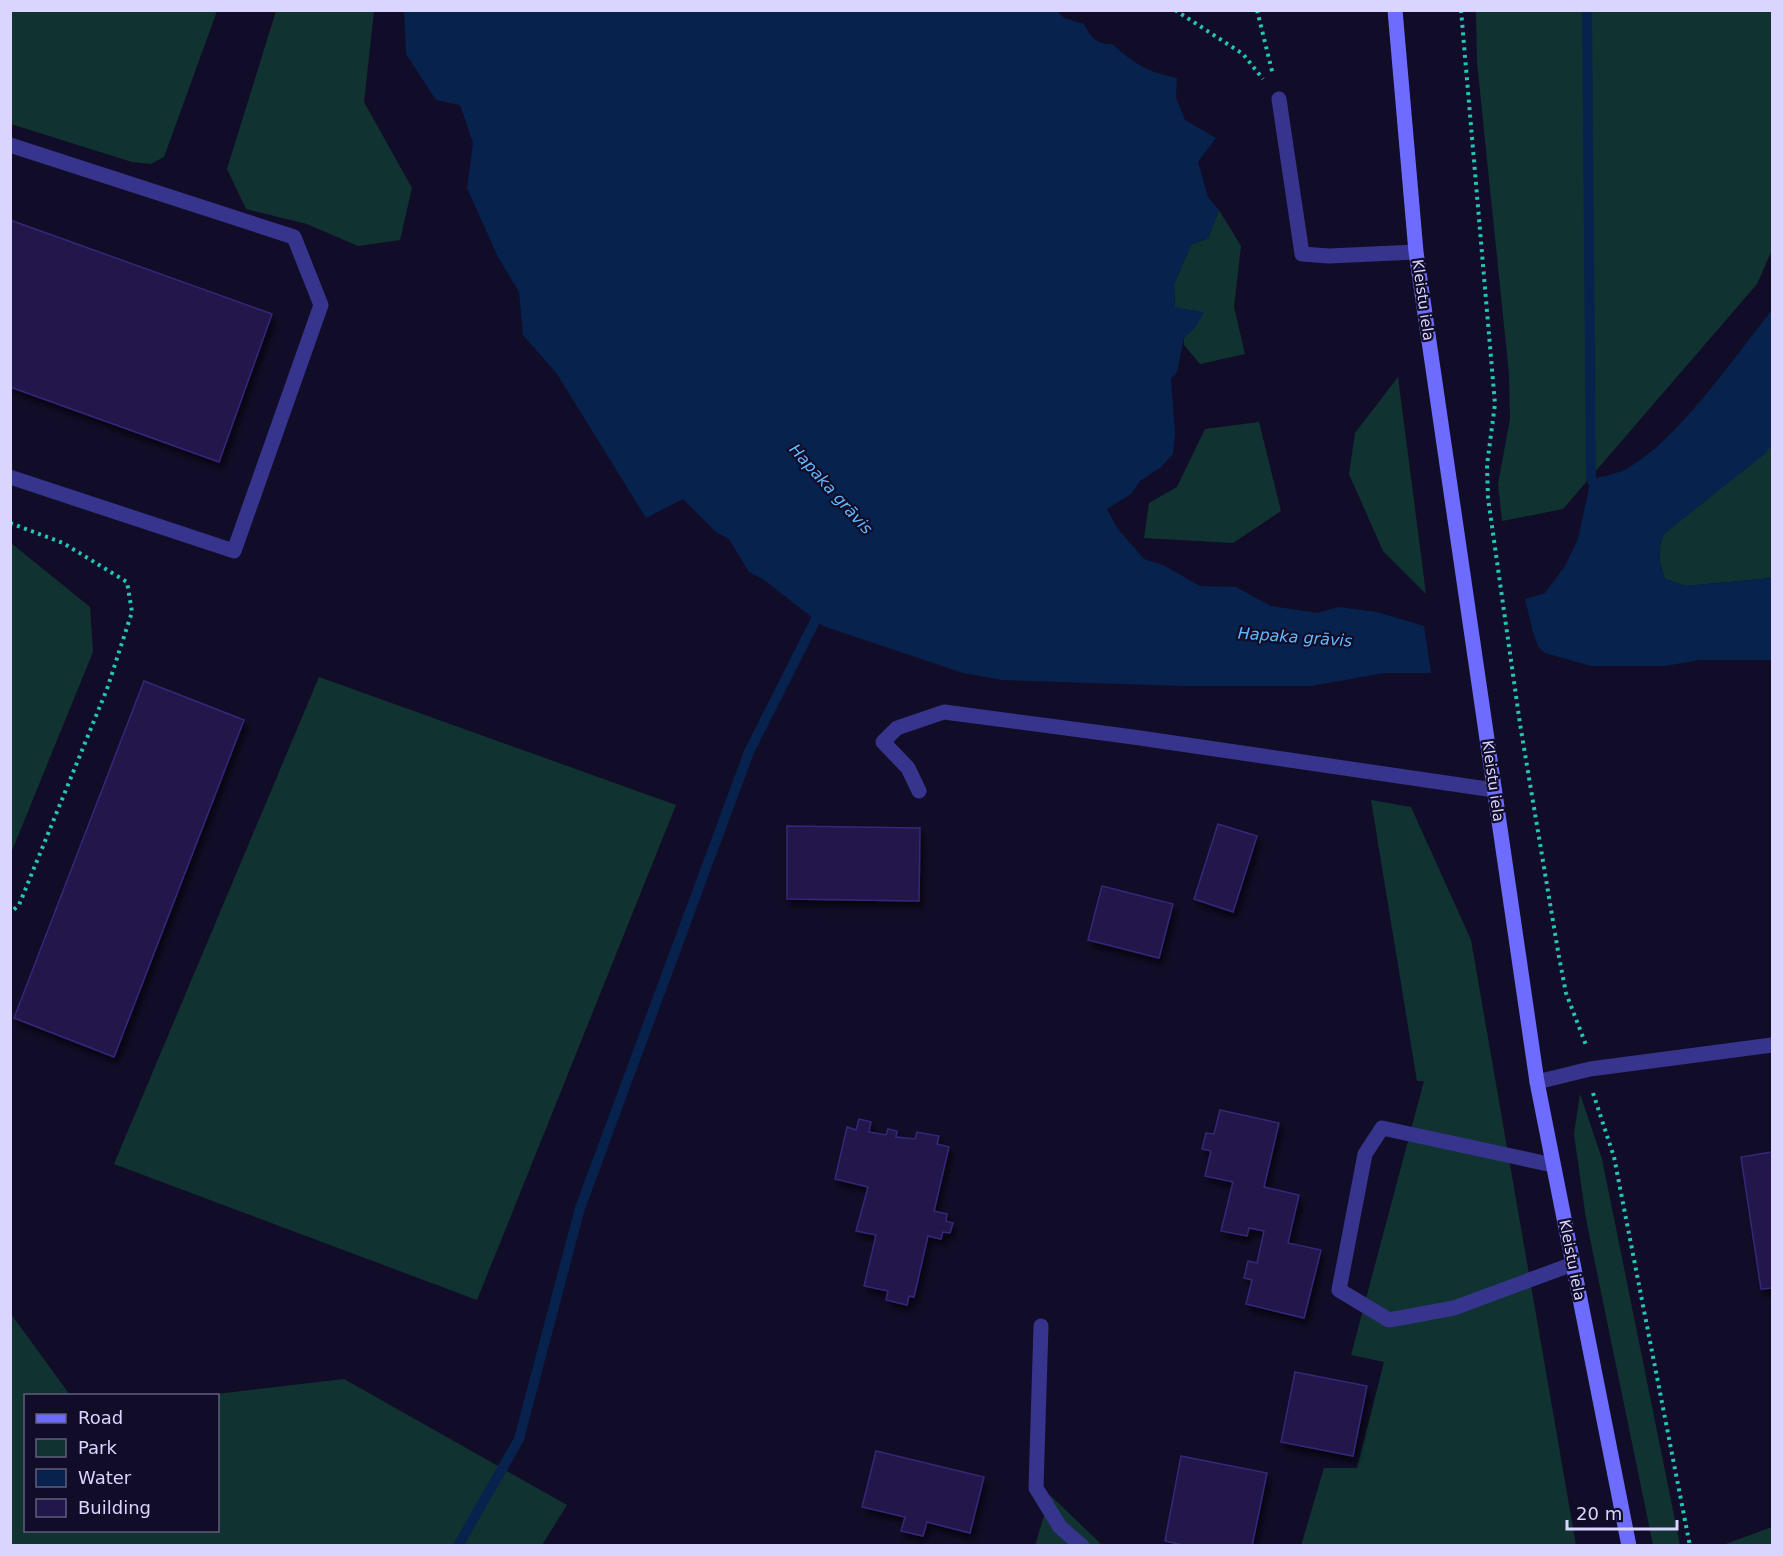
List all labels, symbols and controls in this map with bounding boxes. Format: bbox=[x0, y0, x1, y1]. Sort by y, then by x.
street label: Kleistu iela bbox=[1408, 258, 1438, 342]
water label: Hapaka grāvis bbox=[786, 440, 876, 538]
water label: Hapaka grāvis bbox=[1237, 624, 1353, 650]
street label: Kleistu iela bbox=[1478, 739, 1508, 823]
street label: Kleistu iela bbox=[1555, 1218, 1589, 1302]
legend bbox=[24, 1394, 219, 1532]
text: Road bbox=[78, 1407, 123, 1428]
text: Park bbox=[78, 1437, 117, 1458]
text: Water bbox=[78, 1467, 132, 1488]
scale bar bbox=[1567, 1493, 1676, 1531]
text: Building bbox=[78, 1497, 151, 1518]
text: 20 m bbox=[1576, 1503, 1622, 1524]

